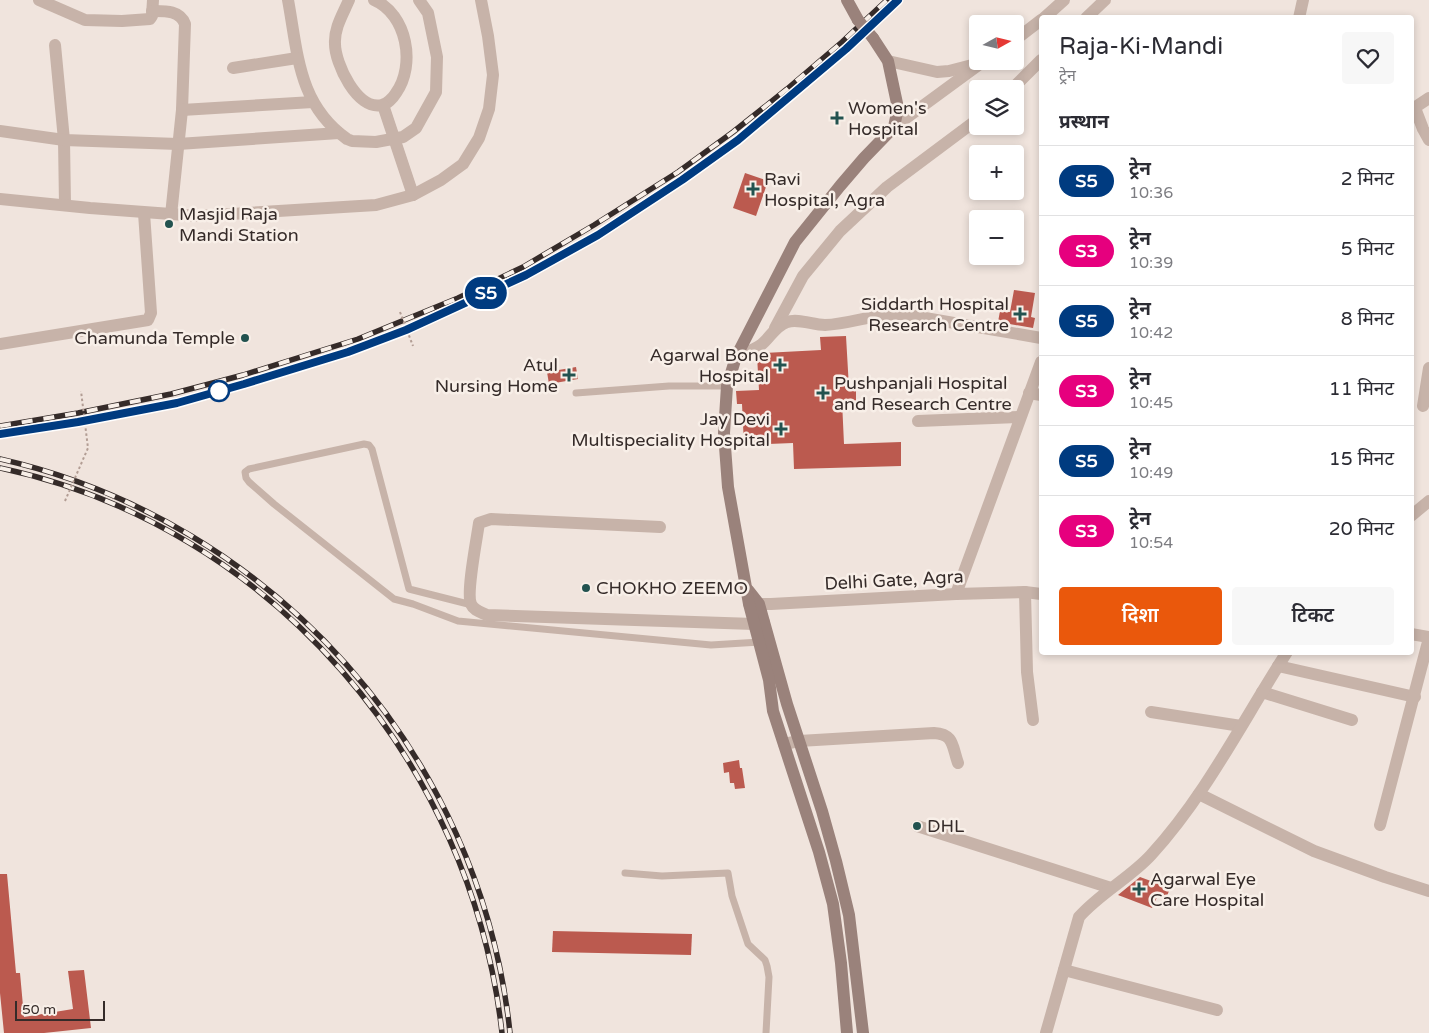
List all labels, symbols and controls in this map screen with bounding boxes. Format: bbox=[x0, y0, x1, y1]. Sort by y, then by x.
north arrow bbox=[969, 15, 1024, 70]
map controls bbox=[969, 15, 1024, 265]
text: Raja-Ki-Mandi bbox=[1059, 32, 1223, 61]
button: heart bbox=[1342, 32, 1394, 84]
text: ट्रेन bbox=[1059, 66, 1076, 86]
button: layers bbox=[969, 80, 1024, 135]
place label: Women's Hospital bbox=[848, 97, 927, 140]
marker: Women's Hospital bbox=[830, 111, 844, 125]
text: प्रस्थान bbox=[1059, 111, 1109, 133]
button: + bbox=[969, 145, 1024, 200]
text: ट्रेन bbox=[1129, 158, 1151, 180]
place label: Ravi Hospital, Agra bbox=[764, 168, 885, 211]
text: 2 मिनट bbox=[1341, 168, 1394, 190]
text: S5 bbox=[1075, 170, 1098, 192]
marker: Ravi Hospital, Agra bbox=[746, 182, 760, 196]
text: 10:36 bbox=[1129, 183, 1173, 203]
place label: Masjid Raja Mandi Station bbox=[179, 203, 299, 246]
button: − bbox=[969, 210, 1024, 265]
marker: Masjid Raja Mandi Station bbox=[163, 218, 175, 230]
text: ट्रेन bbox=[1129, 228, 1151, 250]
text: 5 मिनट bbox=[1341, 238, 1394, 260]
text: S3 bbox=[1075, 240, 1098, 262]
text: 10:39 bbox=[1129, 253, 1173, 273]
line badge: S5 bbox=[464, 277, 508, 309]
text: S5 bbox=[475, 282, 497, 304]
place label: Siddarth Hospital Research Centre bbox=[861, 293, 1009, 336]
text: ट्रेन bbox=[1129, 298, 1151, 320]
marker: Siddarth Hospital Research Centre bbox=[1013, 307, 1027, 321]
text: 8 मिनट bbox=[1341, 308, 1394, 330]
text: S5 bbox=[1075, 310, 1098, 332]
text: 10:42 bbox=[1129, 323, 1173, 343]
place label: Chamunda Temple bbox=[74, 327, 235, 349]
marker: Chamunda Temple bbox=[239, 332, 251, 344]
place label: Agarwal Bone Hospital bbox=[650, 344, 769, 387]
place label: Atul Nursing Home bbox=[435, 354, 558, 397]
marker: Agarwal Bone Hospital bbox=[773, 358, 787, 372]
marker: Atul Nursing Home bbox=[562, 368, 576, 382]
text: ट्रेन bbox=[1129, 368, 1151, 390]
place label: Pushpanjali Hospital and Research Centre bbox=[834, 372, 1012, 415]
text: 11 मिनट bbox=[1329, 378, 1394, 400]
unlabelled marker bbox=[208, 380, 230, 402]
text: S3 bbox=[1075, 380, 1098, 402]
marker: Pushpanjali Hospital and Research Centre bbox=[816, 386, 830, 400]
text: 10:45 bbox=[1129, 393, 1173, 413]
place label: Jay Devi Multispeciality Hospital bbox=[571, 408, 770, 451]
marker: Jay Devi Multispeciality Hospital bbox=[774, 422, 788, 436]
text: ट्रेन bbox=[1129, 438, 1151, 460]
text: 15 मिनट bbox=[1329, 448, 1394, 470]
text: S5 bbox=[1075, 450, 1098, 472]
text: 10:49 bbox=[1129, 463, 1173, 483]
text: ट्रेन bbox=[1129, 508, 1151, 530]
text: 20 मिनट bbox=[1329, 518, 1394, 540]
text: S3 bbox=[1075, 520, 1098, 542]
text: 10:54 bbox=[1129, 533, 1173, 553]
street label: Delhi Gate, Agra bbox=[824, 565, 964, 595]
place label: CHOKHO ZEEMO bbox=[596, 577, 748, 599]
marker: CHOKHO ZEEMO bbox=[580, 582, 592, 594]
button: दिशा bbox=[1059, 587, 1222, 645]
button: टिकट bbox=[1232, 587, 1394, 645]
place label: DHL bbox=[927, 815, 965, 837]
marker: DHL bbox=[911, 820, 923, 832]
place label: Agarwal Eye Care Hospital bbox=[1150, 868, 1264, 911]
marker: Agarwal Eye Care Hospital bbox=[1132, 882, 1146, 896]
scale bar bbox=[15, 998, 105, 1021]
text: 50 m bbox=[22, 1001, 56, 1018]

